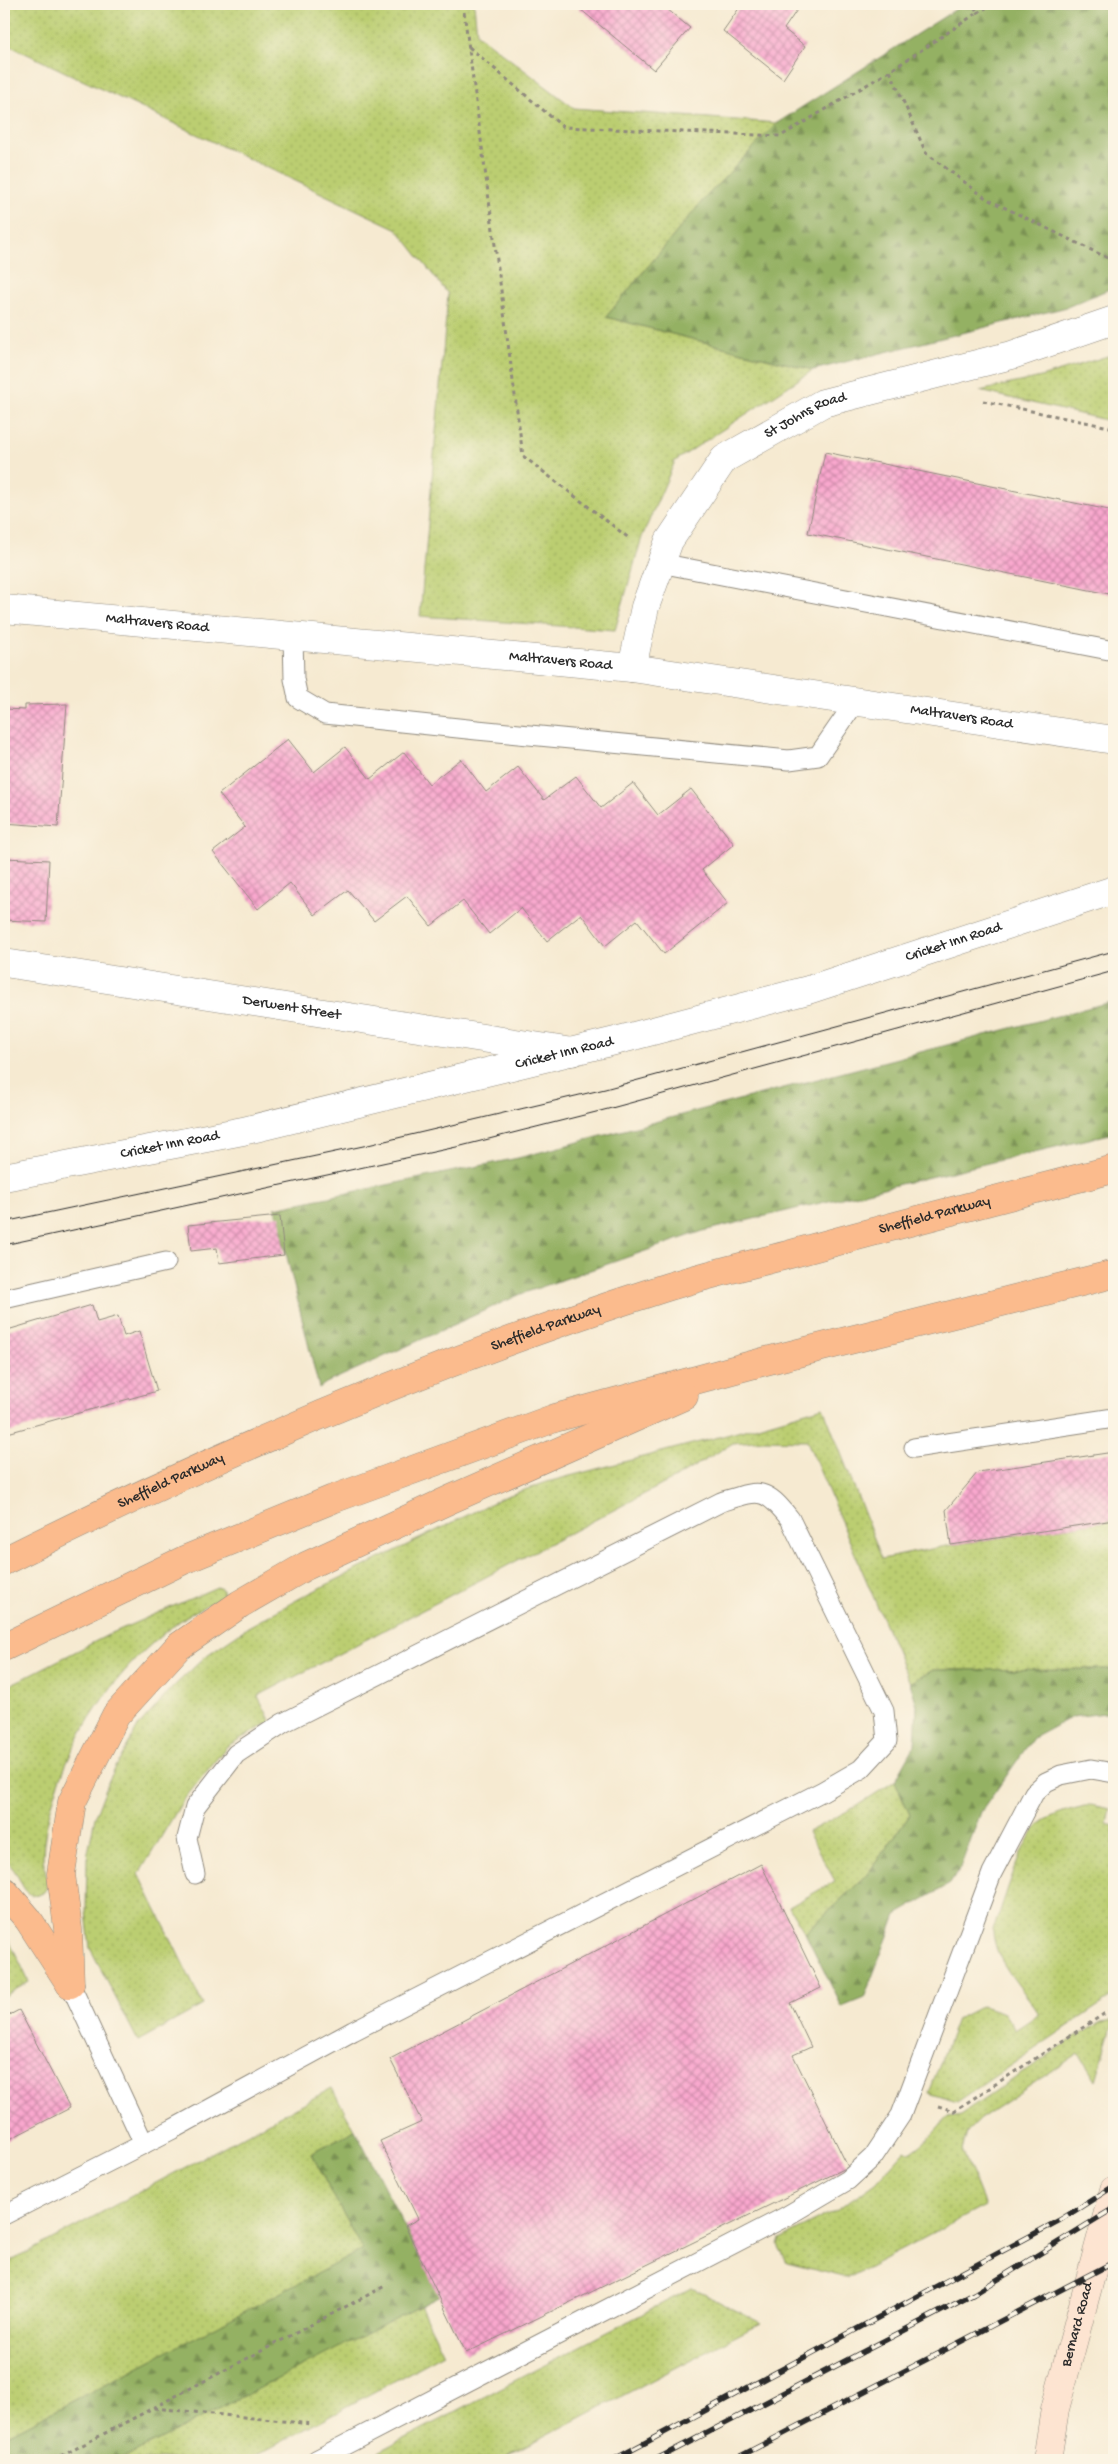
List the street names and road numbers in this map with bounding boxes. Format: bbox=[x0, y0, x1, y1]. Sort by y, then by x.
street label: St Johns Road bbox=[761, 388, 849, 443]
street label: Maltravers Road bbox=[105, 610, 211, 637]
street label: Maltravers Road bbox=[508, 647, 614, 675]
street label: Maltravers Road bbox=[909, 701, 1015, 734]
street label: Cricket Inn Road bbox=[903, 918, 1005, 967]
street label: Derwent Street bbox=[240, 991, 344, 1025]
street label: Cricket Inn Road bbox=[514, 1032, 616, 1074]
street label: Cricket Inn Road bbox=[119, 1127, 222, 1163]
street label: Sheffield Parkway bbox=[877, 1192, 993, 1239]
street label: Sheffield Parkway bbox=[489, 1300, 603, 1356]
street label: Sheffield Parkway bbox=[115, 1449, 227, 1513]
street label: Bernard Road bbox=[1058, 2279, 1098, 2370]

